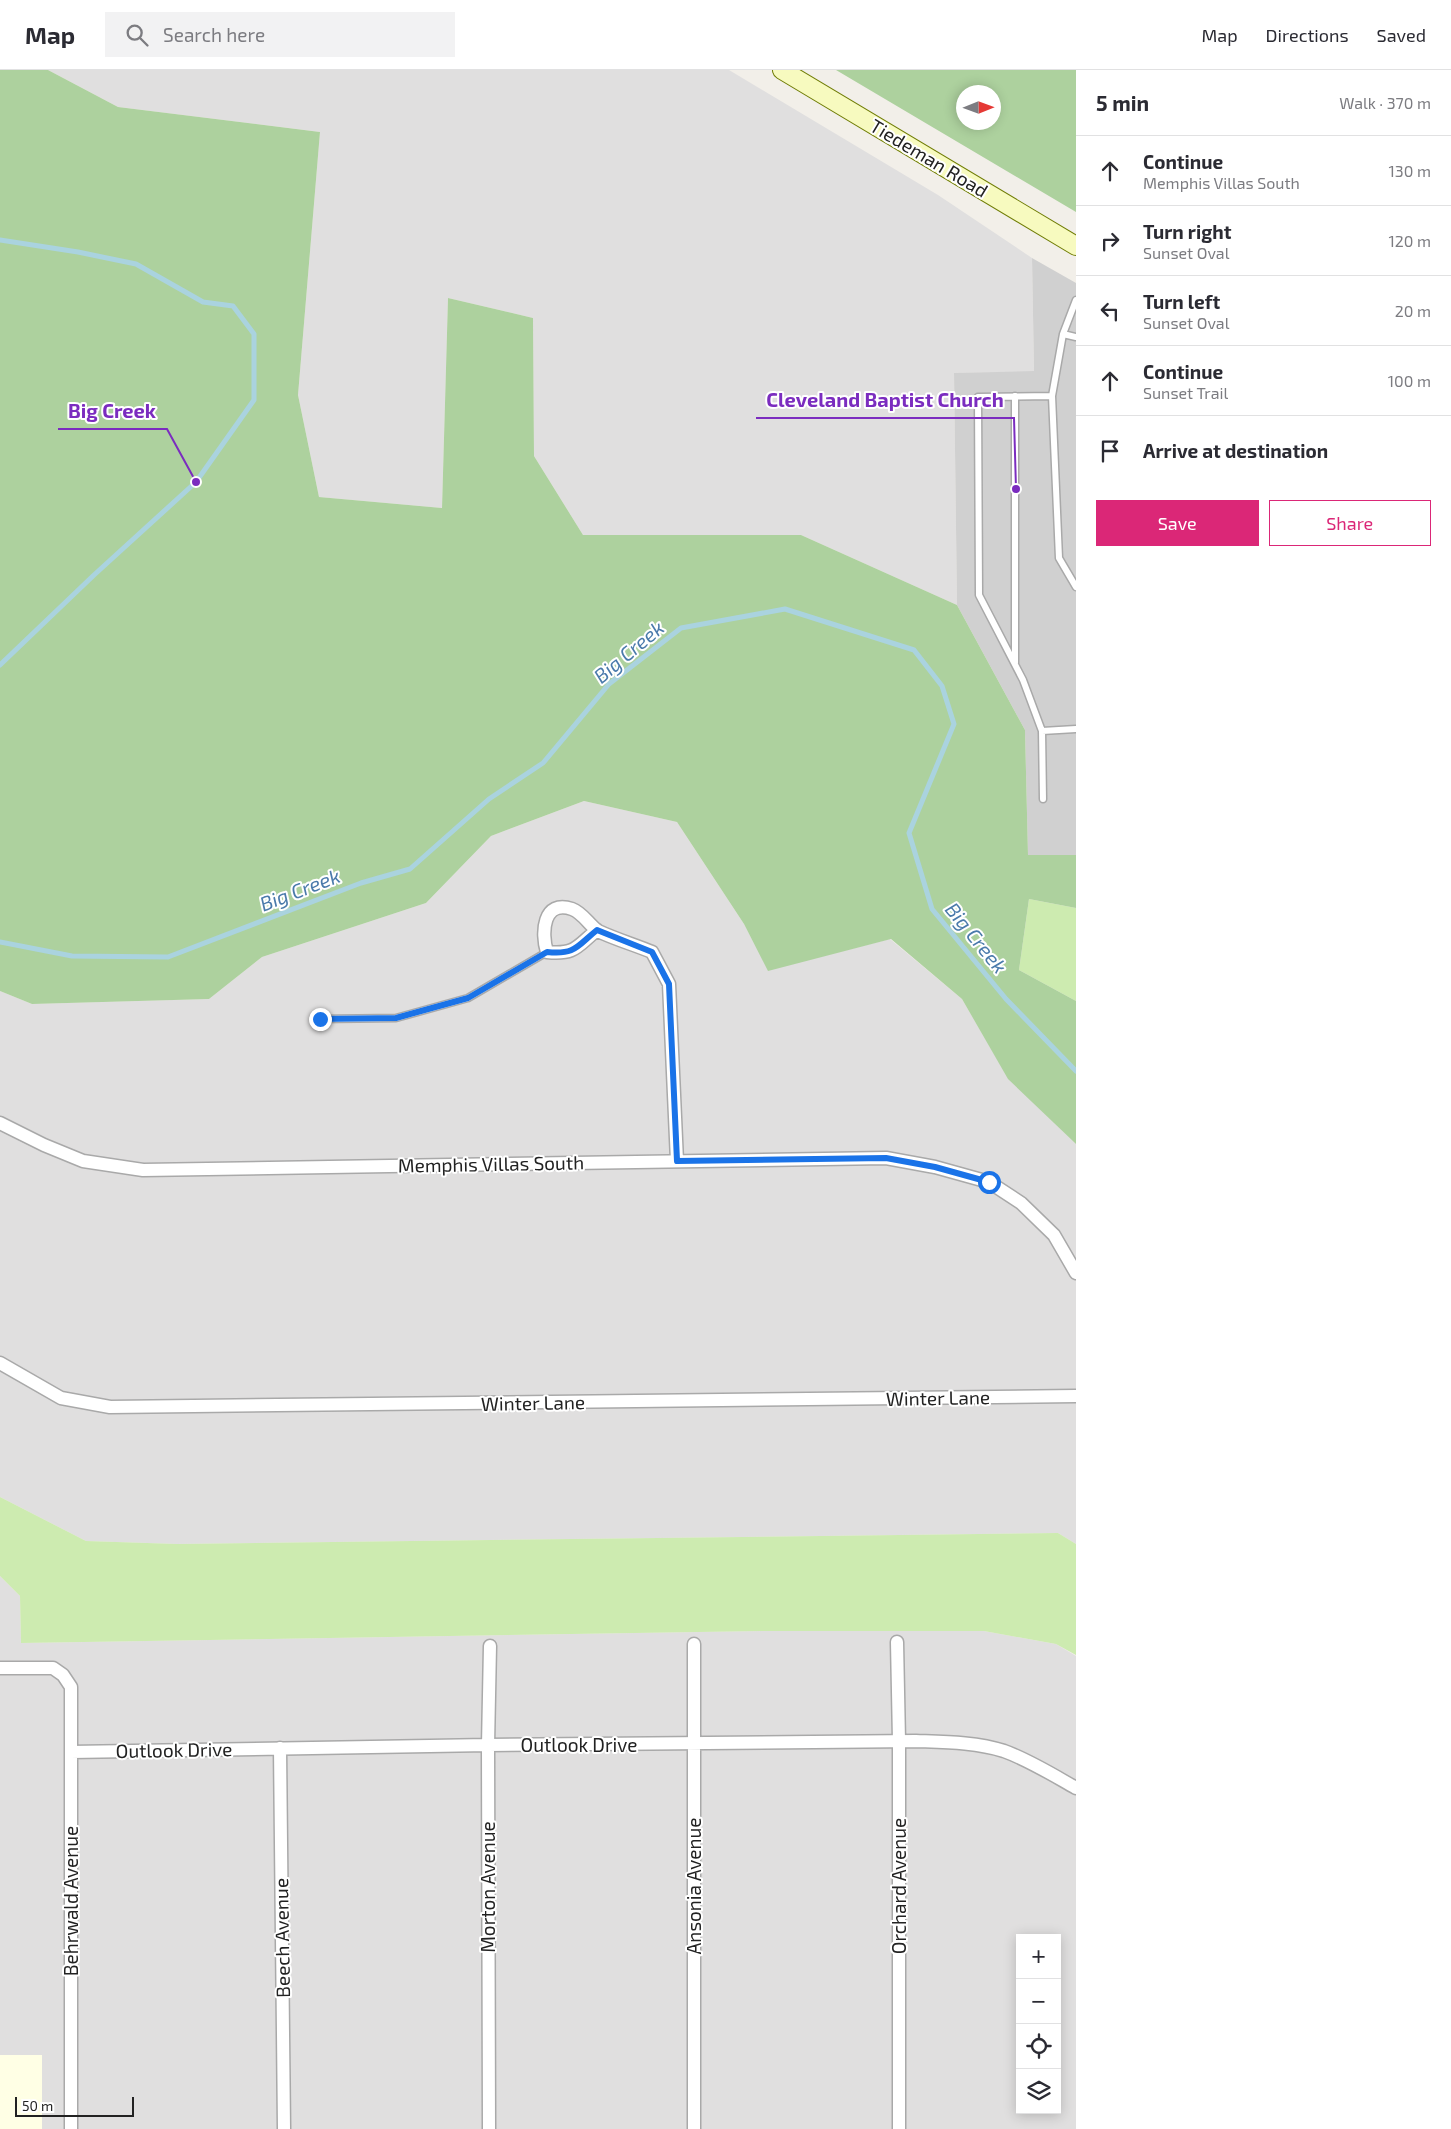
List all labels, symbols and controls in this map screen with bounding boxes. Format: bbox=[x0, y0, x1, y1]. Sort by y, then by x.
search box bbox=[105, 12, 455, 57]
text: Map bbox=[25, 20, 75, 49]
icon: search bbox=[123, 21, 151, 49]
text: Search here bbox=[163, 23, 265, 46]
text: Map bbox=[1201, 24, 1238, 46]
text: Directions bbox=[1266, 24, 1349, 46]
text: Saved bbox=[1377, 24, 1426, 46]
north arrow bbox=[956, 85, 1001, 130]
text: 5 min bbox=[1096, 90, 1149, 115]
text: Walk · 370 m bbox=[1339, 93, 1431, 112]
street label: Tiedeman Road bbox=[866, 113, 992, 202]
text: Continue bbox=[1143, 150, 1223, 173]
icon: ahead bbox=[1096, 157, 1124, 185]
text: 130 m bbox=[1389, 161, 1431, 180]
text: Memphis Villas South bbox=[1143, 173, 1300, 192]
text: Turn right bbox=[1143, 220, 1231, 243]
icon: right bbox=[1096, 227, 1124, 255]
text: 120 m bbox=[1388, 231, 1431, 250]
text: Sunset Oval bbox=[1143, 243, 1229, 262]
text: Turn left bbox=[1143, 290, 1220, 313]
icon: left bbox=[1096, 297, 1124, 325]
text: 20 m bbox=[1395, 301, 1431, 320]
text: Sunset Oval bbox=[1143, 313, 1229, 332]
text: Continue bbox=[1143, 360, 1223, 383]
icon: ahead bbox=[1096, 367, 1124, 395]
text: 100 m bbox=[1388, 371, 1431, 390]
callout: Cleveland Baptist Church bbox=[756, 383, 1014, 418]
text: Sunset Trail bbox=[1143, 383, 1228, 402]
text: Cleveland Baptist Church bbox=[766, 387, 1004, 411]
callout: Big Creek bbox=[58, 394, 167, 429]
text: Big Creek bbox=[68, 398, 157, 422]
icon: arrive bbox=[1096, 437, 1124, 465]
text: Arrive at destination bbox=[1143, 439, 1328, 462]
button: Save bbox=[1096, 500, 1259, 546]
button: Share bbox=[1269, 500, 1431, 546]
water label: Big Creek bbox=[588, 615, 668, 688]
water label: Big Creek bbox=[256, 863, 343, 915]
water label: Big Creek bbox=[941, 897, 1013, 978]
route end bbox=[309, 1008, 332, 1031]
street label: Memphis Villas South bbox=[398, 1150, 584, 1177]
route start bbox=[978, 1171, 1001, 1194]
street label: Winter Lane bbox=[886, 1385, 990, 1410]
street label: Winter Lane bbox=[481, 1390, 585, 1415]
street label: Outlook Drive bbox=[521, 1733, 637, 1756]
street label: Outlook Drive bbox=[115, 1737, 233, 1762]
street label: Ansonia Avenue bbox=[682, 1818, 705, 1954]
street label: Orchard Avenue bbox=[887, 1818, 910, 1954]
street label: Morton Avenue bbox=[476, 1821, 499, 1953]
street label: Behrwald Avenue bbox=[59, 1826, 82, 1976]
street label: Beech Avenue bbox=[269, 1878, 294, 1998]
map controls bbox=[1016, 1934, 1061, 2114]
button: + bbox=[1016, 1934, 1061, 1979]
button: − bbox=[1016, 1979, 1061, 2024]
button: locate bbox=[1016, 2024, 1061, 2069]
button: layers bbox=[1016, 2069, 1061, 2114]
scale bar bbox=[15, 2094, 134, 2117]
text: 50 m bbox=[22, 2097, 53, 2114]

